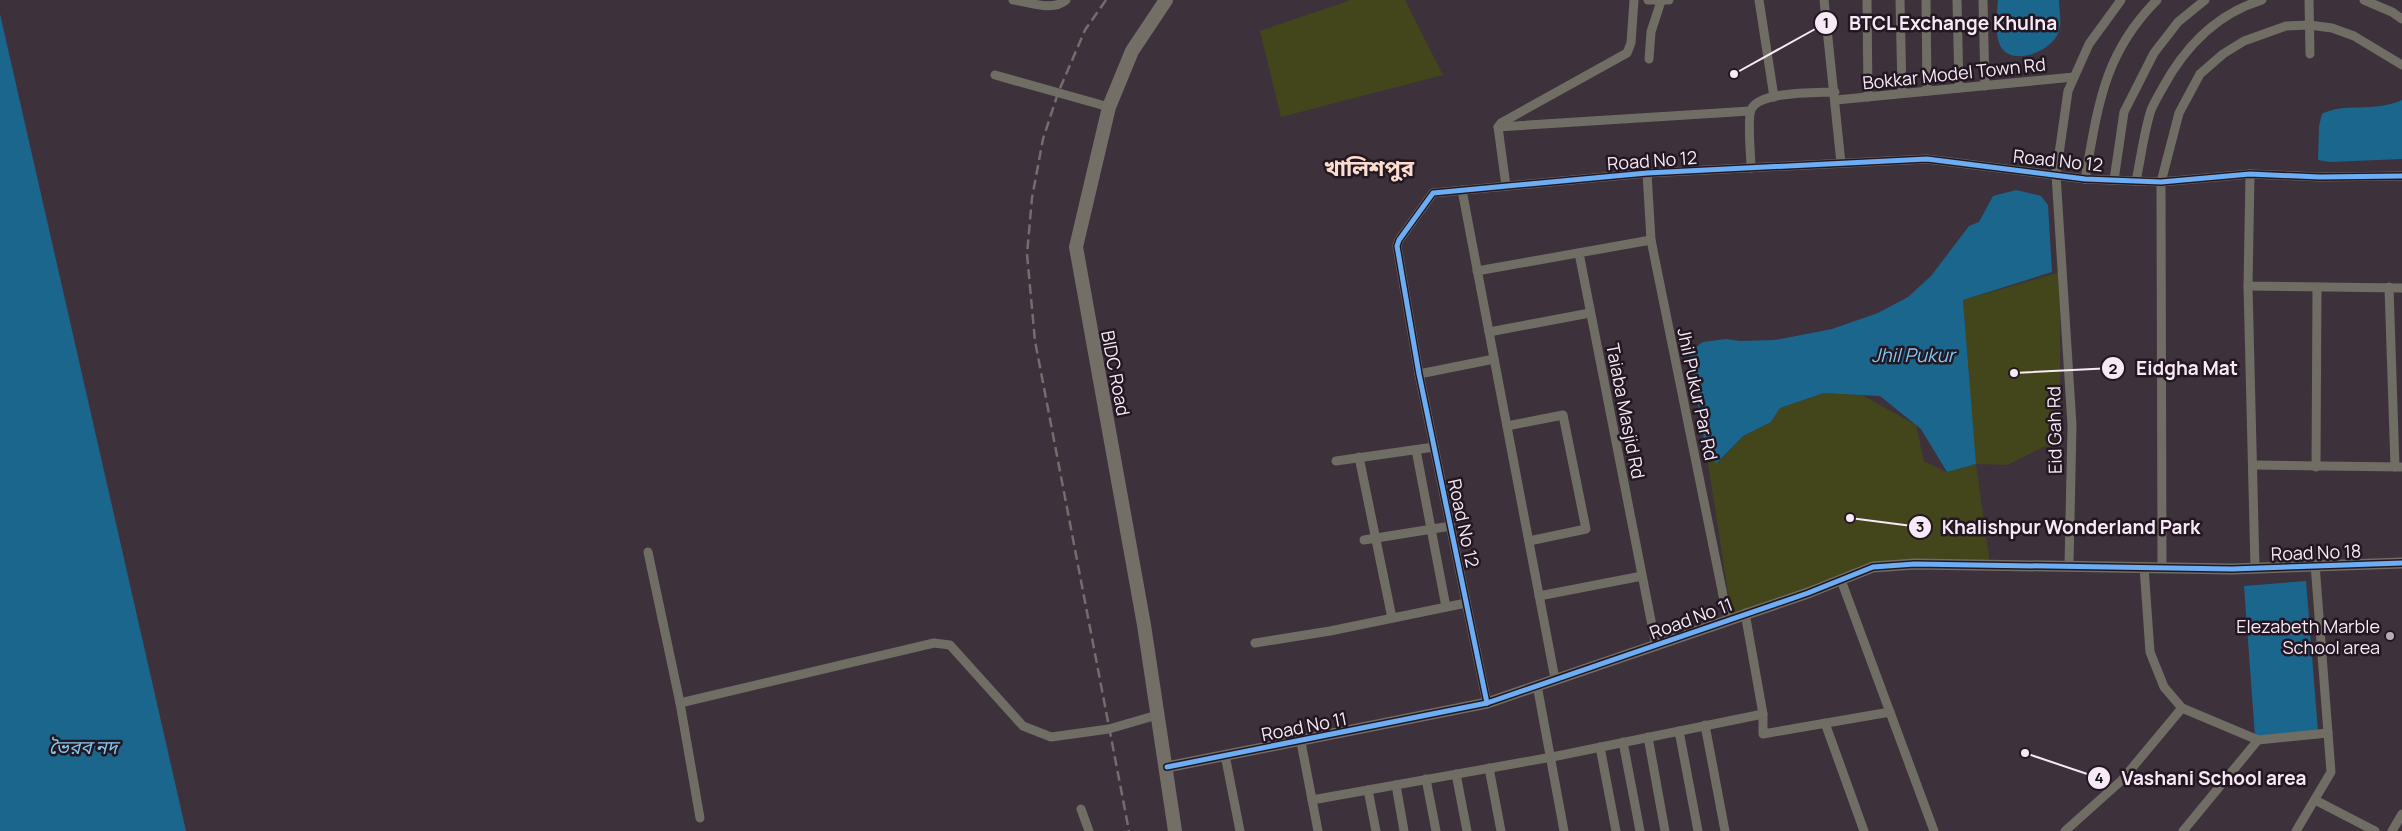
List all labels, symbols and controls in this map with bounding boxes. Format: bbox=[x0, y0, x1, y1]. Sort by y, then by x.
callout: BTCL Exchange Khulna bbox=[1814, 6, 2068, 40]
text: BTCL Exchange Khulna bbox=[1849, 10, 2057, 36]
text: 1 bbox=[1823, 12, 1829, 33]
street label: Bokkar Model Town Rd bbox=[1861, 51, 2047, 95]
street label: Road No 12 bbox=[2012, 143, 2104, 177]
street label: Road No 12 bbox=[1606, 145, 1698, 175]
district label: খালিশপুর bbox=[1324, 153, 1415, 183]
street label: Jhil Pukur Par Rd bbox=[1672, 326, 1724, 462]
street label: BIDC Road bbox=[1096, 328, 1136, 418]
street label: Taiaba Masjid Rd bbox=[1601, 341, 1651, 481]
water label: Jhil Pukur bbox=[1871, 342, 1957, 368]
callout: Eidgha Mat bbox=[2101, 351, 2248, 385]
text: Eidgha Mat bbox=[2136, 355, 2238, 381]
text: 2 bbox=[2109, 358, 2118, 379]
street label: Eid Gah Rd bbox=[2041, 386, 2067, 474]
street label: Road No 12 bbox=[1443, 476, 1485, 570]
callout: Khalishpur Wonderland Park bbox=[1907, 510, 2211, 544]
text: Khalishpur Wonderland Park bbox=[1942, 514, 2201, 540]
text: 3 bbox=[1916, 516, 1924, 537]
street label: Road No 18 bbox=[2270, 538, 2362, 566]
street label: Road No 11 bbox=[1646, 592, 1736, 644]
place label: Elezabeth Marble School area bbox=[2236, 614, 2380, 659]
marker: Elezabeth Marble School area bbox=[2384, 630, 2396, 642]
street label: Road No 11 bbox=[1259, 706, 1349, 746]
water label: ভৈরব নদ bbox=[49, 734, 121, 760]
callout: Vashani School area bbox=[2086, 761, 2316, 795]
text: Vashani School area bbox=[2122, 765, 2306, 791]
text: 4 bbox=[2094, 767, 2104, 788]

